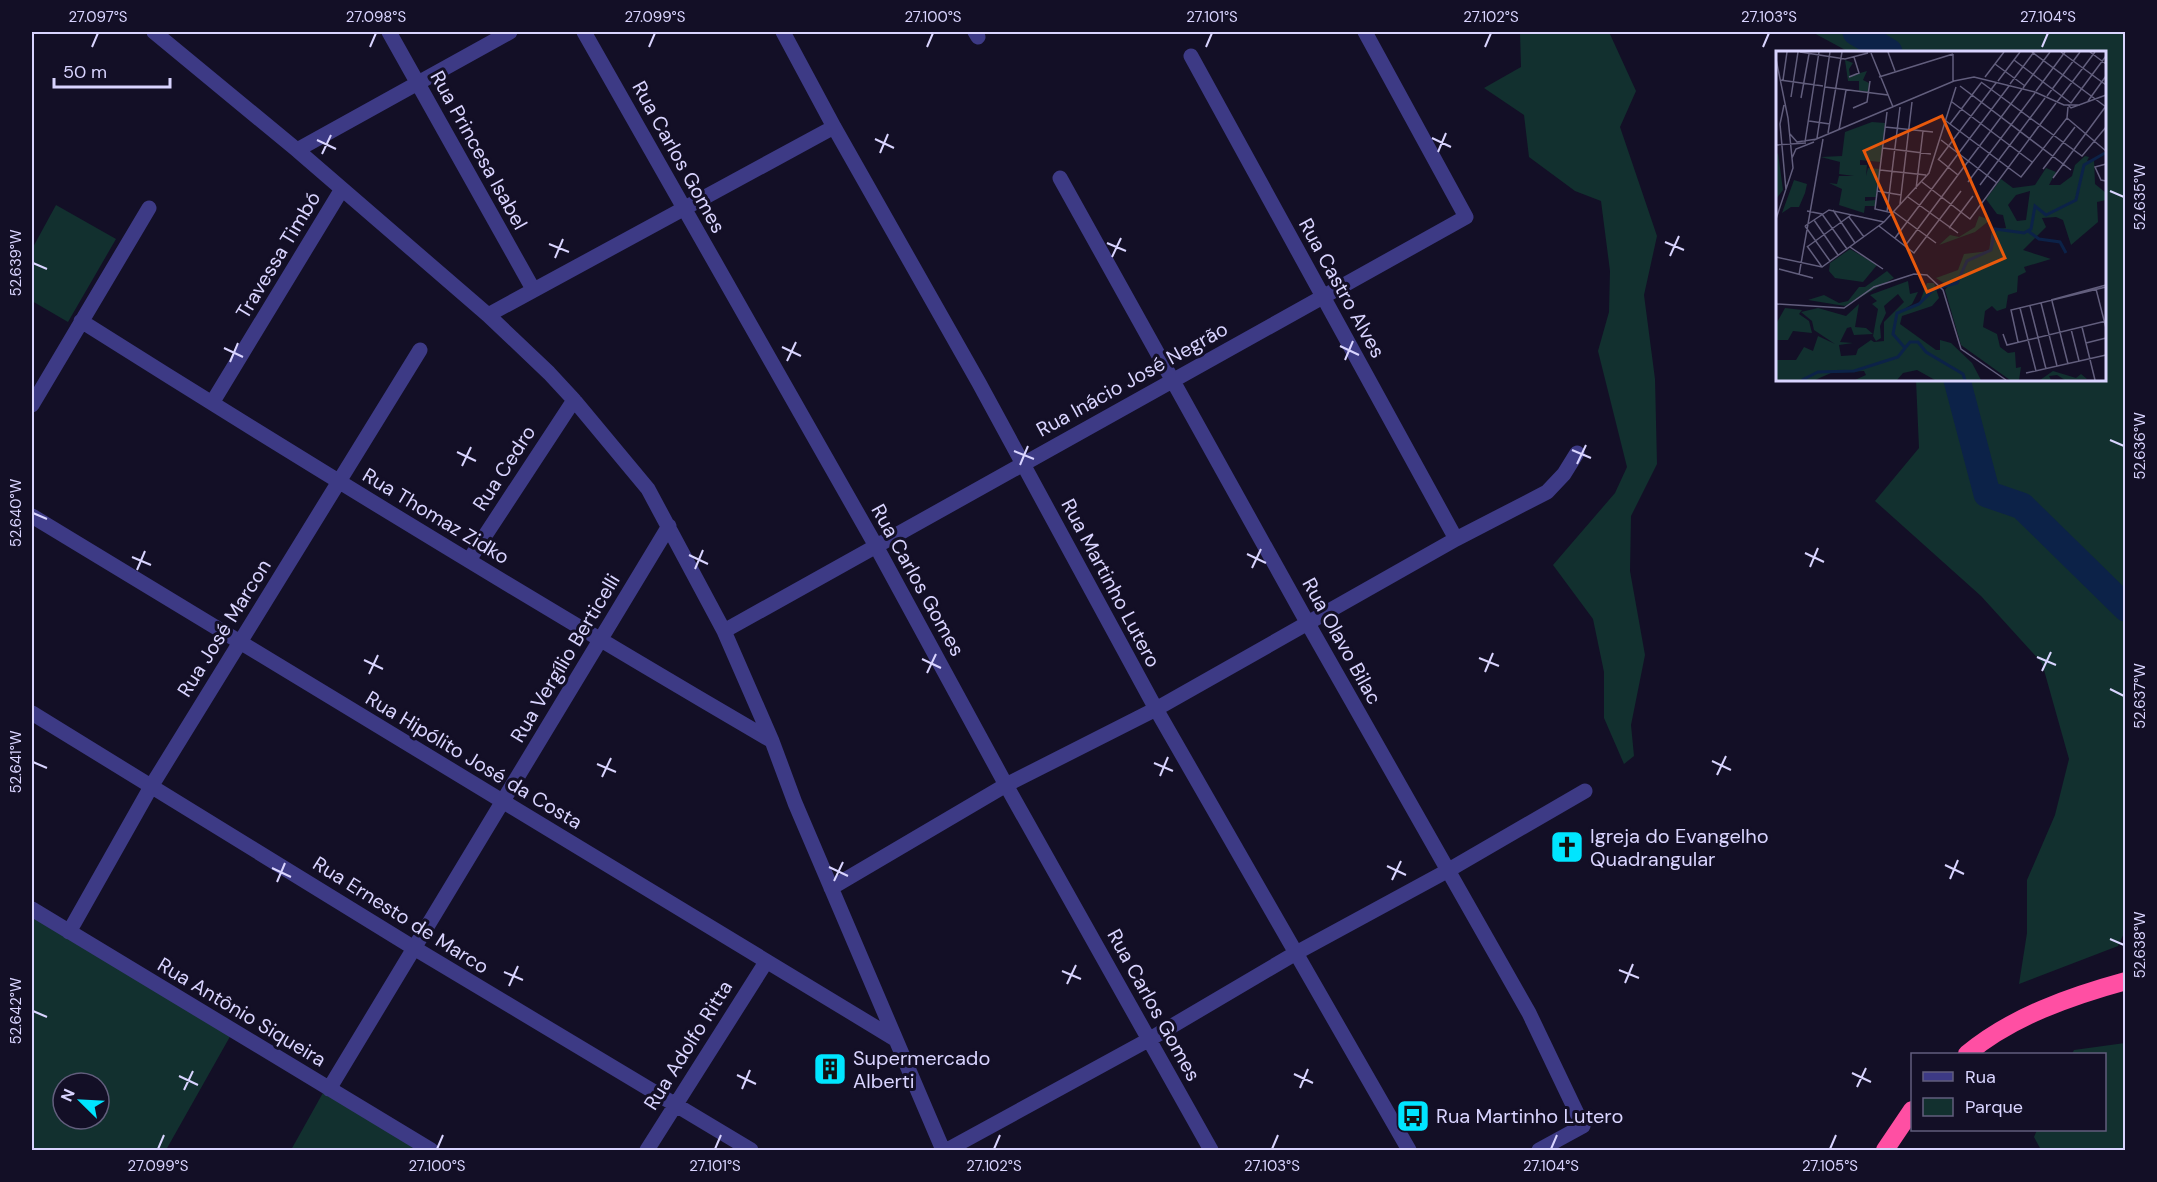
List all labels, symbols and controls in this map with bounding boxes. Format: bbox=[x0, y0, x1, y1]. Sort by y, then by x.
text: 27.097°S bbox=[68, 7, 128, 27]
text: 27.098°S bbox=[346, 7, 406, 27]
text: 27.099°S bbox=[625, 7, 686, 27]
text: 27.100°S bbox=[904, 7, 962, 27]
text: 27.101°S bbox=[1186, 7, 1238, 27]
text: 27.102°S bbox=[1463, 7, 1519, 27]
text: 27.103°S bbox=[1741, 7, 1797, 27]
text: 27.104°S bbox=[2020, 7, 2076, 27]
scale bar bbox=[54, 51, 170, 89]
inset map bbox=[1776, 51, 2106, 381]
text: 50 m bbox=[63, 60, 107, 84]
street label: Rua Princesa Isabel bbox=[425, 66, 533, 234]
street label: Rua Carlos Gomes bbox=[626, 76, 732, 238]
text: 52.635°W bbox=[2130, 163, 2150, 231]
street label: Travessa Timbó bbox=[230, 187, 326, 323]
street label: Rua Castro Alves bbox=[1293, 214, 1391, 362]
text: 52.639°W bbox=[6, 229, 26, 297]
street label: Rua Inácio José Negrão bbox=[1032, 316, 1232, 442]
text: 52.636°W bbox=[2130, 412, 2150, 480]
street label: Rua Cedro bbox=[467, 420, 541, 516]
street label: Rua Thomaz Zidko bbox=[358, 462, 514, 570]
text: 52.640°W bbox=[6, 478, 26, 547]
street label: Rua Martinho Lutero bbox=[1056, 494, 1166, 672]
street label: Rua Carlos Gomes bbox=[865, 499, 971, 661]
street label: Rua José Marcon bbox=[171, 554, 277, 702]
street label: Rua Vergílio Berticelli bbox=[504, 569, 626, 747]
street label: Rua Olavo Bilac bbox=[1296, 573, 1388, 709]
text: 52.637°W bbox=[2130, 663, 2150, 729]
street label: Rua Hipólito José da Costa bbox=[361, 685, 587, 835]
text: 52.641°W bbox=[6, 730, 26, 793]
place label: Igreja do Evangelho Quadrangular bbox=[1590, 823, 1769, 872]
church icon: Igreja do Evangelho Quadrangular bbox=[1549, 829, 1585, 865]
street label: Rua Ernesto de Marco bbox=[308, 850, 494, 980]
text: 52.638°W bbox=[2130, 911, 2150, 979]
street label: Rua Carlos Gomes bbox=[1101, 924, 1207, 1086]
street label: Rua Antônio Siqueira bbox=[153, 951, 331, 1073]
street label: Rua Adolfo Ritta bbox=[638, 975, 738, 1115]
text: 52.642°W bbox=[6, 977, 26, 1044]
place label: Supermercado Alberti bbox=[853, 1045, 990, 1094]
building icon: Supermercado Alberti bbox=[812, 1051, 848, 1087]
legend bbox=[1911, 1053, 2106, 1131]
text: Rua bbox=[1965, 1065, 1996, 1089]
north arrow bbox=[51, 1071, 111, 1131]
text: N bbox=[56, 1086, 80, 1105]
text: Parque bbox=[1965, 1095, 2023, 1119]
bus stop icon: Rua Martinho Lutero bbox=[1395, 1098, 1431, 1134]
place label: Rua Martinho Lutero bbox=[1436, 1103, 1623, 1129]
text: 27.099°S bbox=[128, 1156, 189, 1176]
text: 27.100°S bbox=[408, 1156, 466, 1176]
text: 27.101°S bbox=[689, 1156, 741, 1176]
text: 27.102°S bbox=[966, 1156, 1022, 1176]
text: 27.103°S bbox=[1244, 1156, 1300, 1176]
text: 27.104°S bbox=[1523, 1156, 1579, 1176]
text: 27.105°S bbox=[1802, 1156, 1858, 1176]

